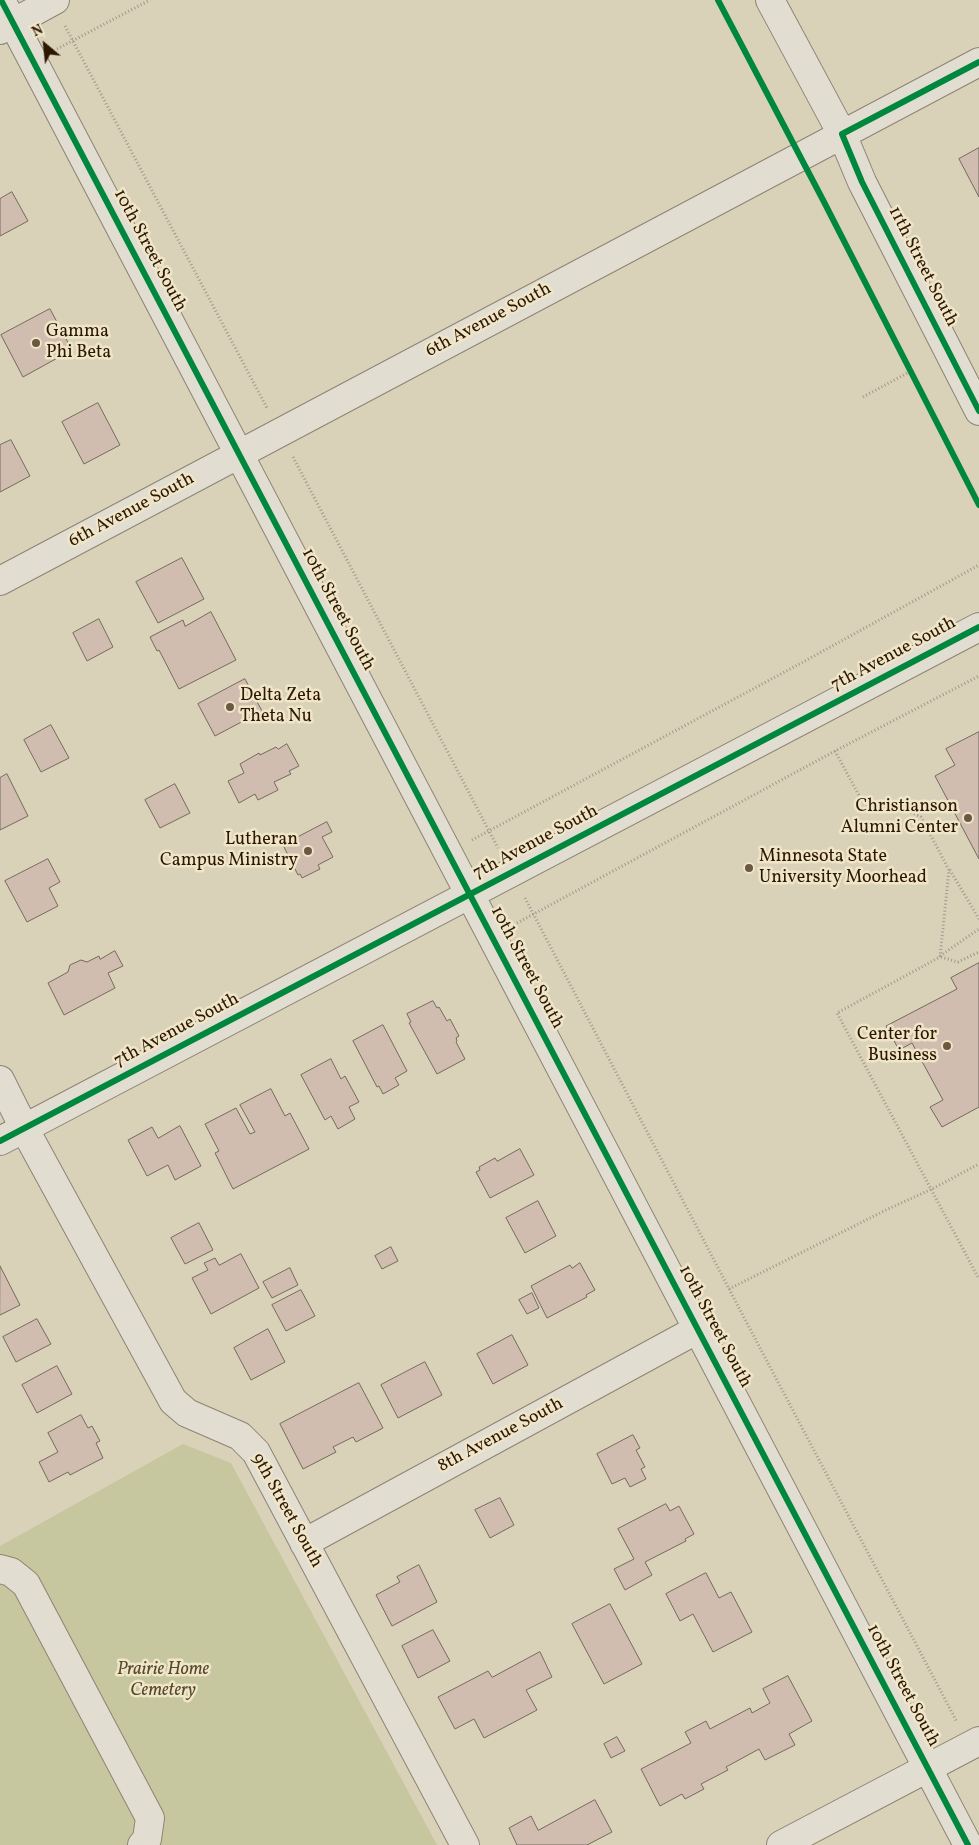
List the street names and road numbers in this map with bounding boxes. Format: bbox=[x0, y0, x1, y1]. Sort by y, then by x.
street label: 10th Street South bbox=[108, 186, 190, 316]
street label: 11th Street South bbox=[882, 203, 962, 331]
street label: 6th Avenue South bbox=[423, 279, 555, 363]
street label: 6th Avenue South bbox=[66, 469, 198, 553]
street label: 10th Street South bbox=[296, 545, 378, 675]
street label: 7th Avenue South bbox=[828, 613, 960, 697]
street label: 7th Avenue South bbox=[470, 801, 602, 885]
street label: 10th Street South bbox=[485, 903, 567, 1033]
street label: 7th Avenue South bbox=[111, 989, 243, 1073]
street label: 10th Street South bbox=[673, 1262, 755, 1392]
street label: 8th Avenue South bbox=[435, 1394, 567, 1478]
street label: 9th Street South bbox=[246, 1450, 326, 1572]
street label: 10th Street South bbox=[861, 1621, 943, 1751]

